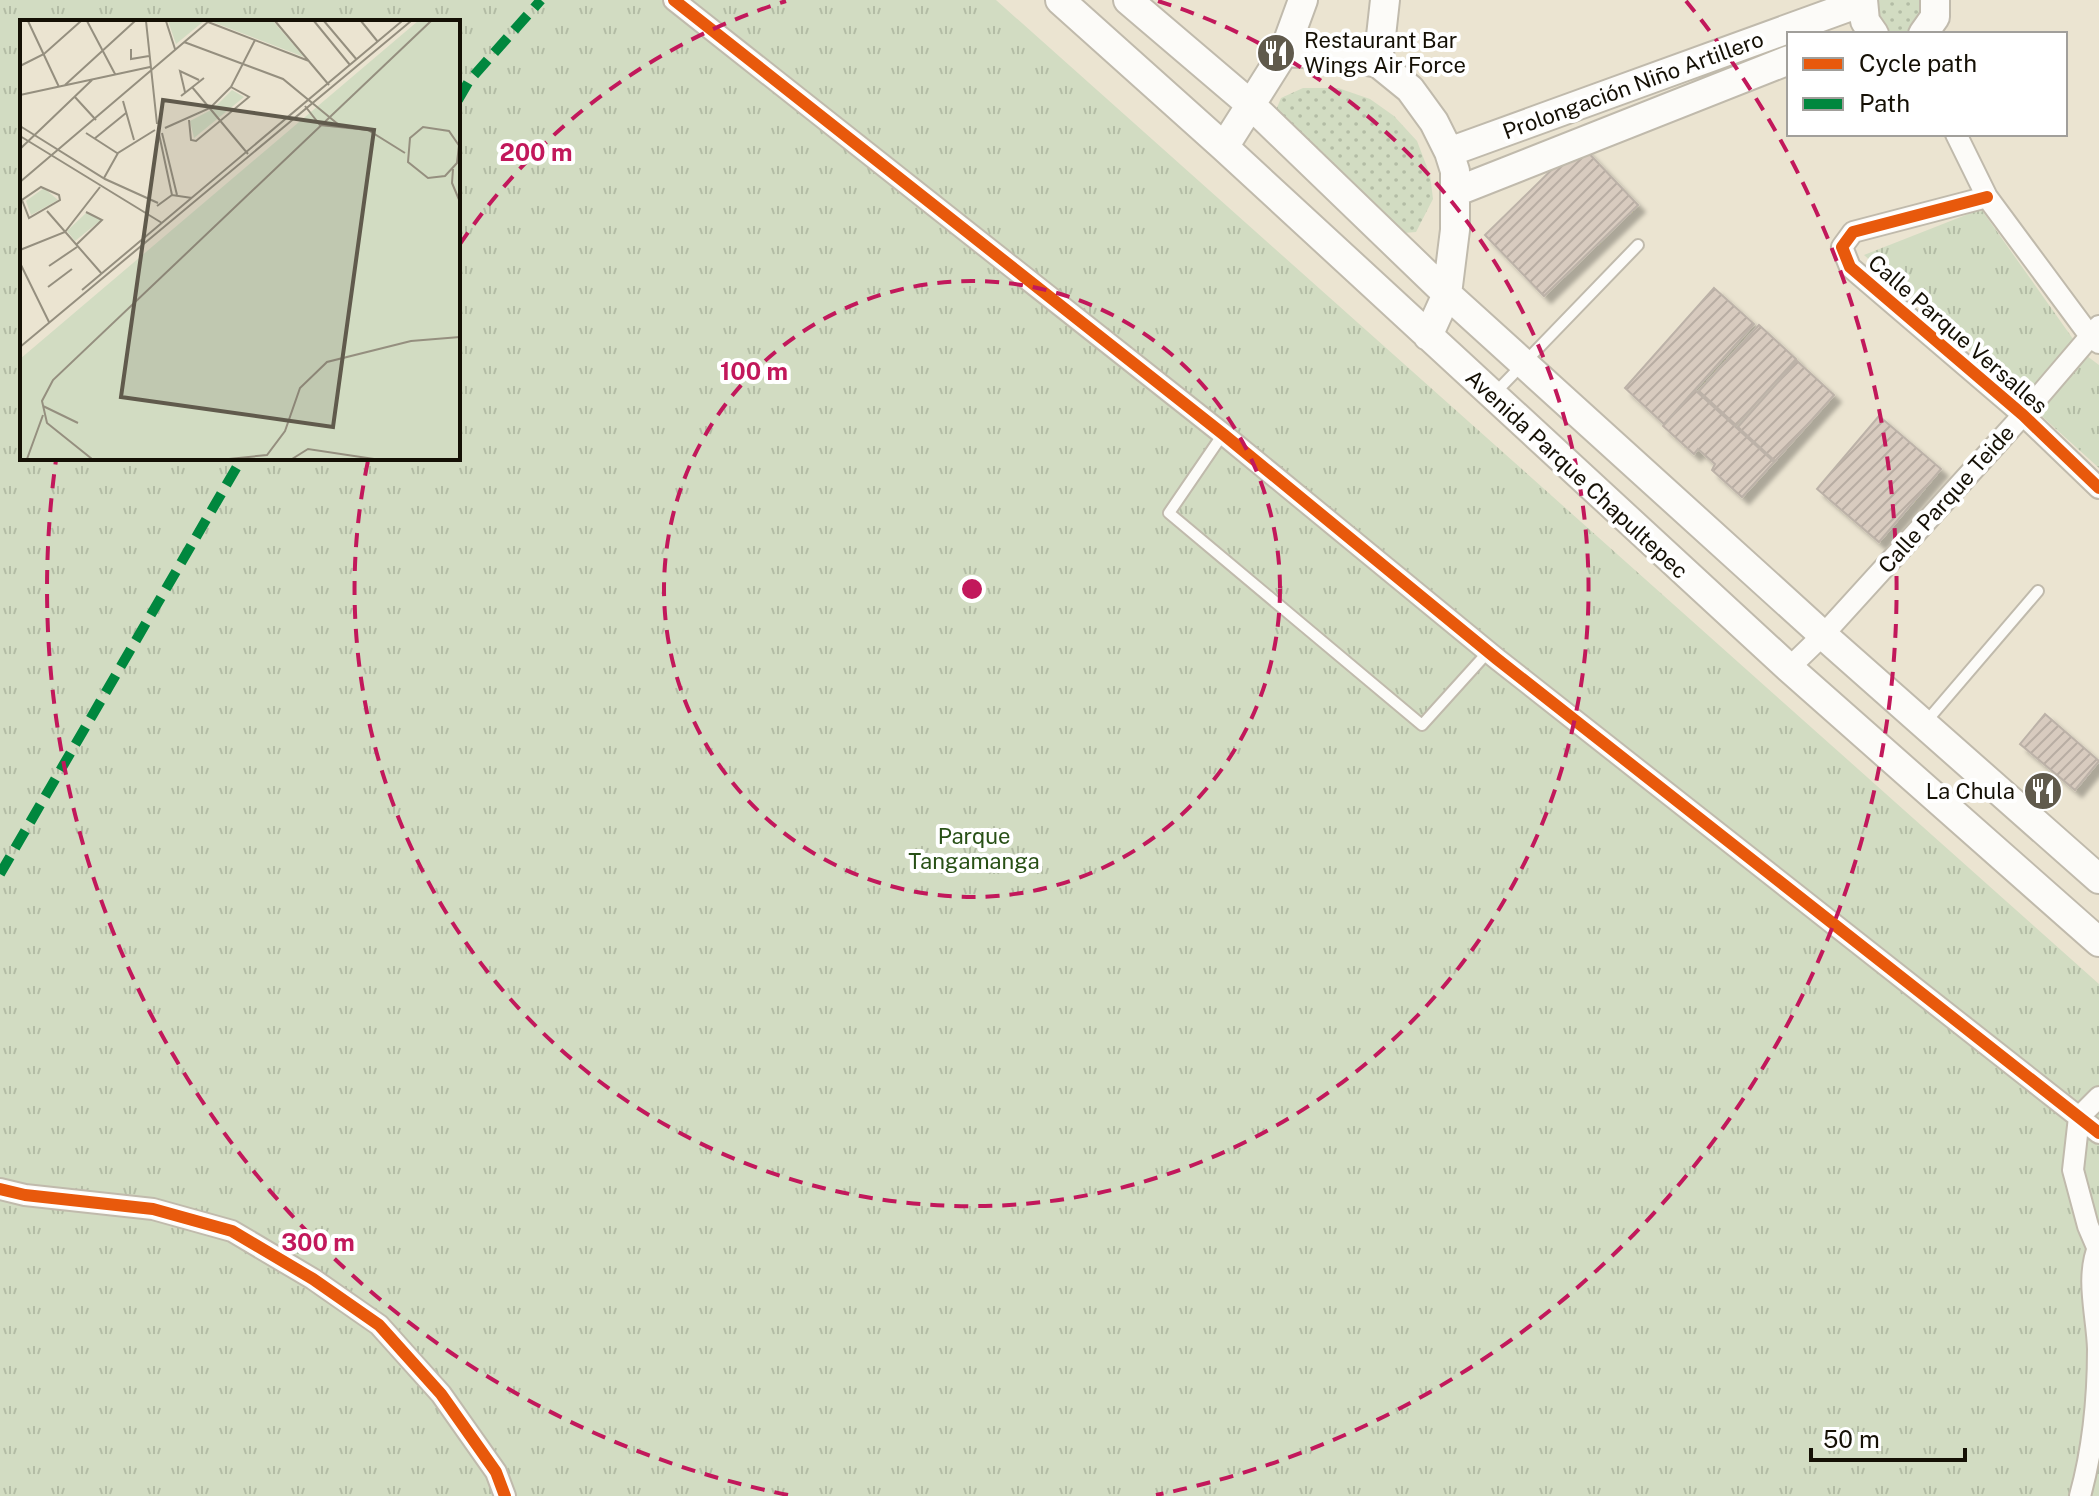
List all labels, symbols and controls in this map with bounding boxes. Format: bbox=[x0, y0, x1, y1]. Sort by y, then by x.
inset map bbox=[20, 20, 460, 460]
street label: Prolongación Niño Artillero bbox=[1499, 26, 1767, 144]
place label: Restaurant Bar Wings Air Force bbox=[1304, 27, 1466, 78]
restaurant icon: Restaurant Bar Wings Air Force bbox=[1255, 32, 1297, 74]
legend bbox=[1787, 32, 2067, 136]
text: Cycle path bbox=[1859, 49, 1977, 77]
text: Path bbox=[1859, 89, 1910, 117]
text: 200 m bbox=[499, 138, 573, 166]
street label: Calle Parque Versalles bbox=[1863, 249, 2053, 419]
text: 100 m bbox=[720, 357, 788, 385]
street label: Avenida Parque Chapultepec bbox=[1460, 364, 1694, 584]
street label: Calle Parque Teide bbox=[1873, 420, 2019, 578]
centre of rings bbox=[958, 575, 986, 603]
restaurant icon: La Chula bbox=[2022, 770, 2064, 812]
place label: La Chula bbox=[1926, 778, 2015, 804]
park label: Parque Tangamanga bbox=[908, 823, 1040, 874]
text: 300 m bbox=[281, 1228, 355, 1256]
scale bar bbox=[1811, 1412, 1965, 1462]
text: 50 m bbox=[1823, 1425, 1880, 1453]

